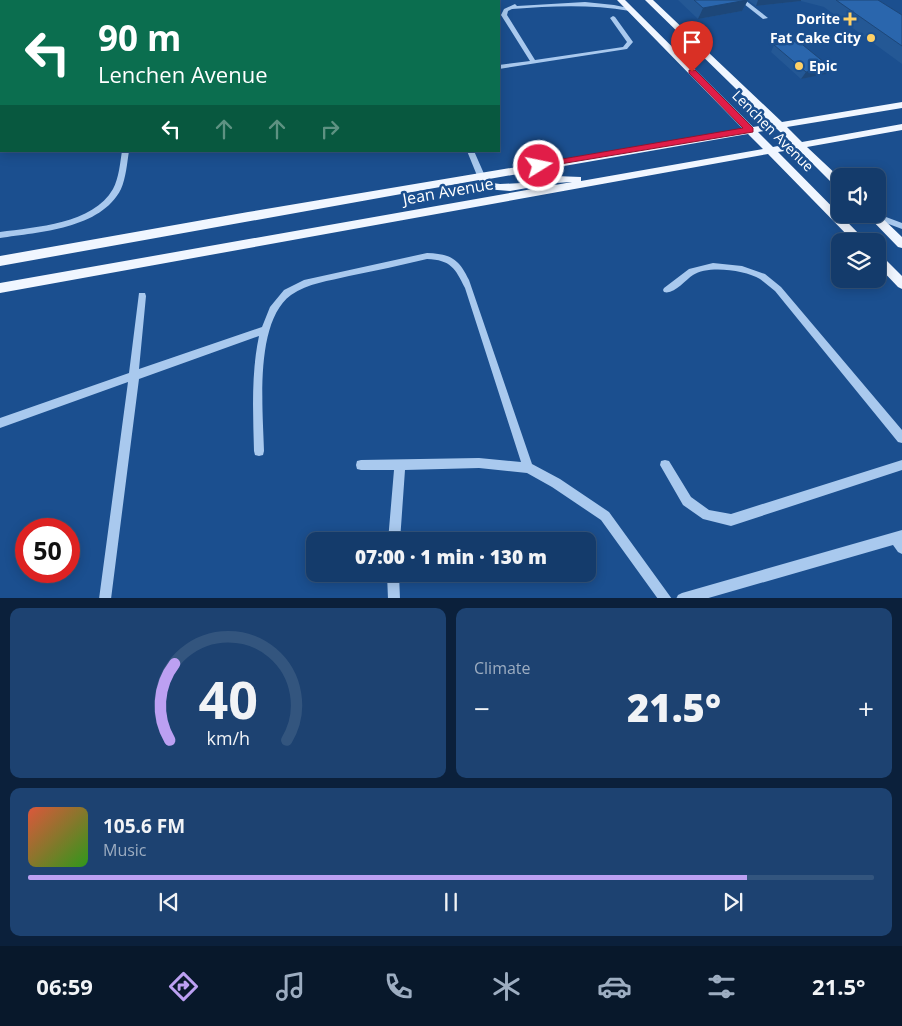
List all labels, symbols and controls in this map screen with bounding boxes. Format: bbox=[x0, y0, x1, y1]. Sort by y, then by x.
place label: Dorite bbox=[796, 9, 840, 28]
marker: Dorite bbox=[844, 13, 856, 25]
text: 90 m bbox=[98, 14, 181, 61]
icon: left bbox=[15, 20, 80, 85]
pin bbox=[671, 21, 713, 72]
icon: arrive bbox=[678, 28, 706, 56]
place label: Fat Cake City bbox=[770, 28, 861, 47]
marker: Fat Cake City bbox=[865, 32, 877, 44]
place label: Epic bbox=[809, 56, 837, 75]
text: Lenchen Avenue bbox=[98, 59, 268, 89]
marker: Epic bbox=[793, 60, 805, 72]
street label: Lenchen Avenue bbox=[728, 86, 818, 176]
icon: left bbox=[157, 115, 185, 143]
icon: ahead bbox=[210, 115, 238, 143]
icon: ahead bbox=[263, 115, 291, 143]
icon: right bbox=[316, 115, 344, 143]
position arrow bbox=[512, 139, 564, 191]
map controls bbox=[831, 168, 886, 288]
button: sound bbox=[831, 168, 886, 223]
street label: Jean Avenue bbox=[399, 172, 495, 210]
button: layers bbox=[831, 233, 886, 288]
speed limit sign: 50 bbox=[15, 518, 80, 583]
text: 07:00 · 1 min · 130 m bbox=[355, 544, 547, 570]
text: Climate bbox=[474, 657, 531, 679]
text: 40 bbox=[198, 663, 258, 734]
text: 21.5° bbox=[627, 681, 721, 733]
text: − bbox=[474, 689, 490, 727]
text: + bbox=[858, 689, 874, 727]
text: km/h bbox=[206, 726, 250, 750]
text: 105.6 FM bbox=[103, 813, 185, 839]
text: Music bbox=[103, 839, 147, 861]
icon: previous bbox=[155, 888, 183, 916]
icon: pause bbox=[437, 888, 465, 916]
icon: next bbox=[719, 888, 747, 916]
icon: directions bbox=[166, 969, 201, 1004]
icon: music bbox=[273, 969, 308, 1004]
icon: phone bbox=[381, 969, 416, 1004]
icon: climate bbox=[489, 969, 524, 1004]
icon: car bbox=[597, 969, 632, 1004]
icon: filters bbox=[704, 969, 739, 1004]
text: 06:59 bbox=[36, 971, 93, 1001]
text: 21.5° bbox=[812, 971, 866, 1001]

